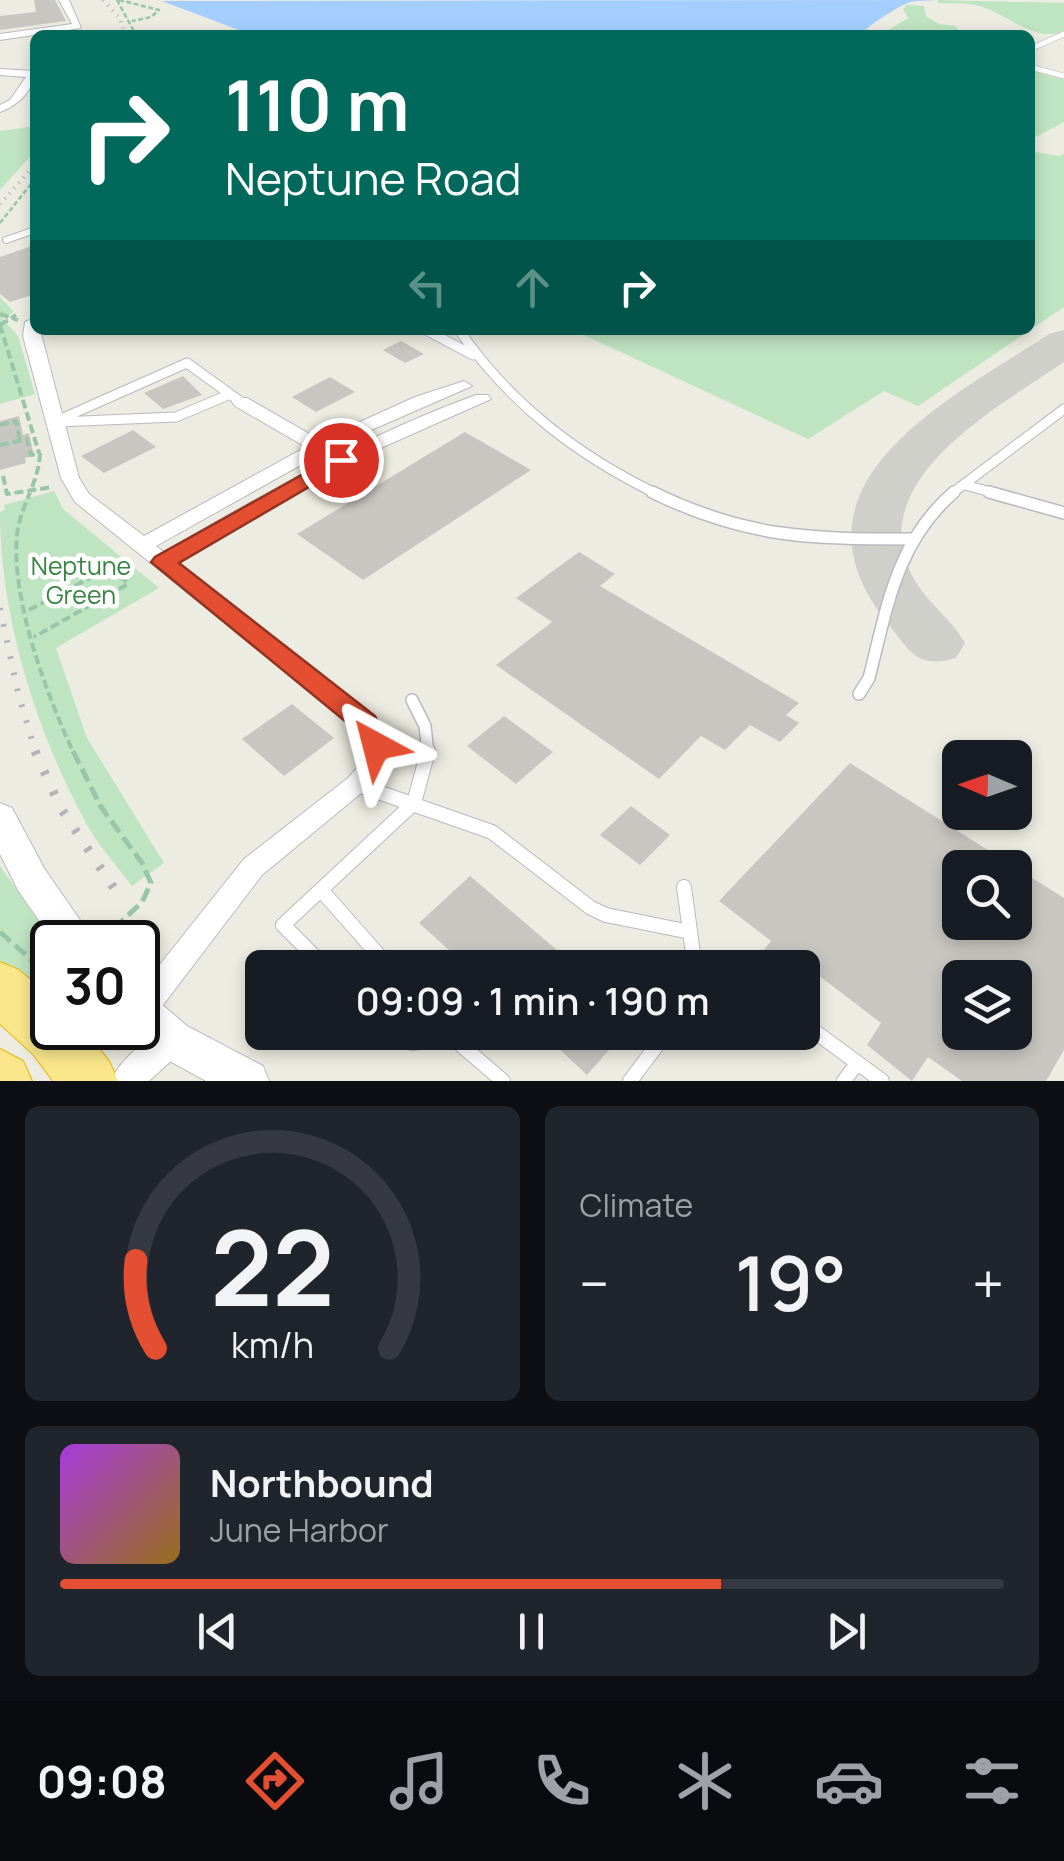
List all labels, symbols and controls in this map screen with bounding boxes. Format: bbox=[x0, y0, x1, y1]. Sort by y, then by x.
text: 110 m bbox=[225, 56, 409, 152]
icon: right bbox=[60, 70, 190, 200]
text: Neptune Road bbox=[225, 147, 521, 209]
icon: left bbox=[400, 260, 455, 315]
icon: ahead bbox=[505, 260, 560, 315]
icon: right bbox=[610, 260, 665, 315]
pin bbox=[299, 418, 384, 503]
icon: arrive bbox=[314, 433, 369, 488]
park label: Neptune Green bbox=[31, 548, 131, 612]
position arrow bbox=[324, 694, 428, 798]
north arrow bbox=[942, 740, 1032, 830]
map controls bbox=[942, 740, 1032, 1050]
button: search bbox=[942, 850, 1032, 940]
speed limit sign: 30 bbox=[30, 920, 160, 1050]
button: layers bbox=[942, 960, 1032, 1050]
text: 09:09 · 1 min · 190 m bbox=[356, 974, 709, 1026]
text: Climate bbox=[580, 1183, 693, 1227]
text: 22 bbox=[210, 1195, 334, 1337]
text: 19° bbox=[735, 1231, 847, 1334]
text: − bbox=[580, 1245, 609, 1321]
text: + bbox=[972, 1245, 1004, 1321]
text: km/h bbox=[231, 1320, 314, 1369]
text: Northbound bbox=[210, 1456, 434, 1508]
text: June Harbor bbox=[210, 1508, 388, 1552]
icon: previous bbox=[190, 1604, 245, 1659]
icon: pause bbox=[504, 1604, 559, 1659]
icon: next bbox=[819, 1604, 874, 1659]
icon: directions bbox=[240, 1746, 310, 1816]
icon: music bbox=[384, 1746, 454, 1816]
icon: phone bbox=[527, 1746, 597, 1816]
icon: climate bbox=[670, 1746, 740, 1816]
icon: car bbox=[814, 1746, 884, 1816]
icon: filters bbox=[957, 1746, 1027, 1816]
text: 09:08 bbox=[37, 1750, 167, 1812]

